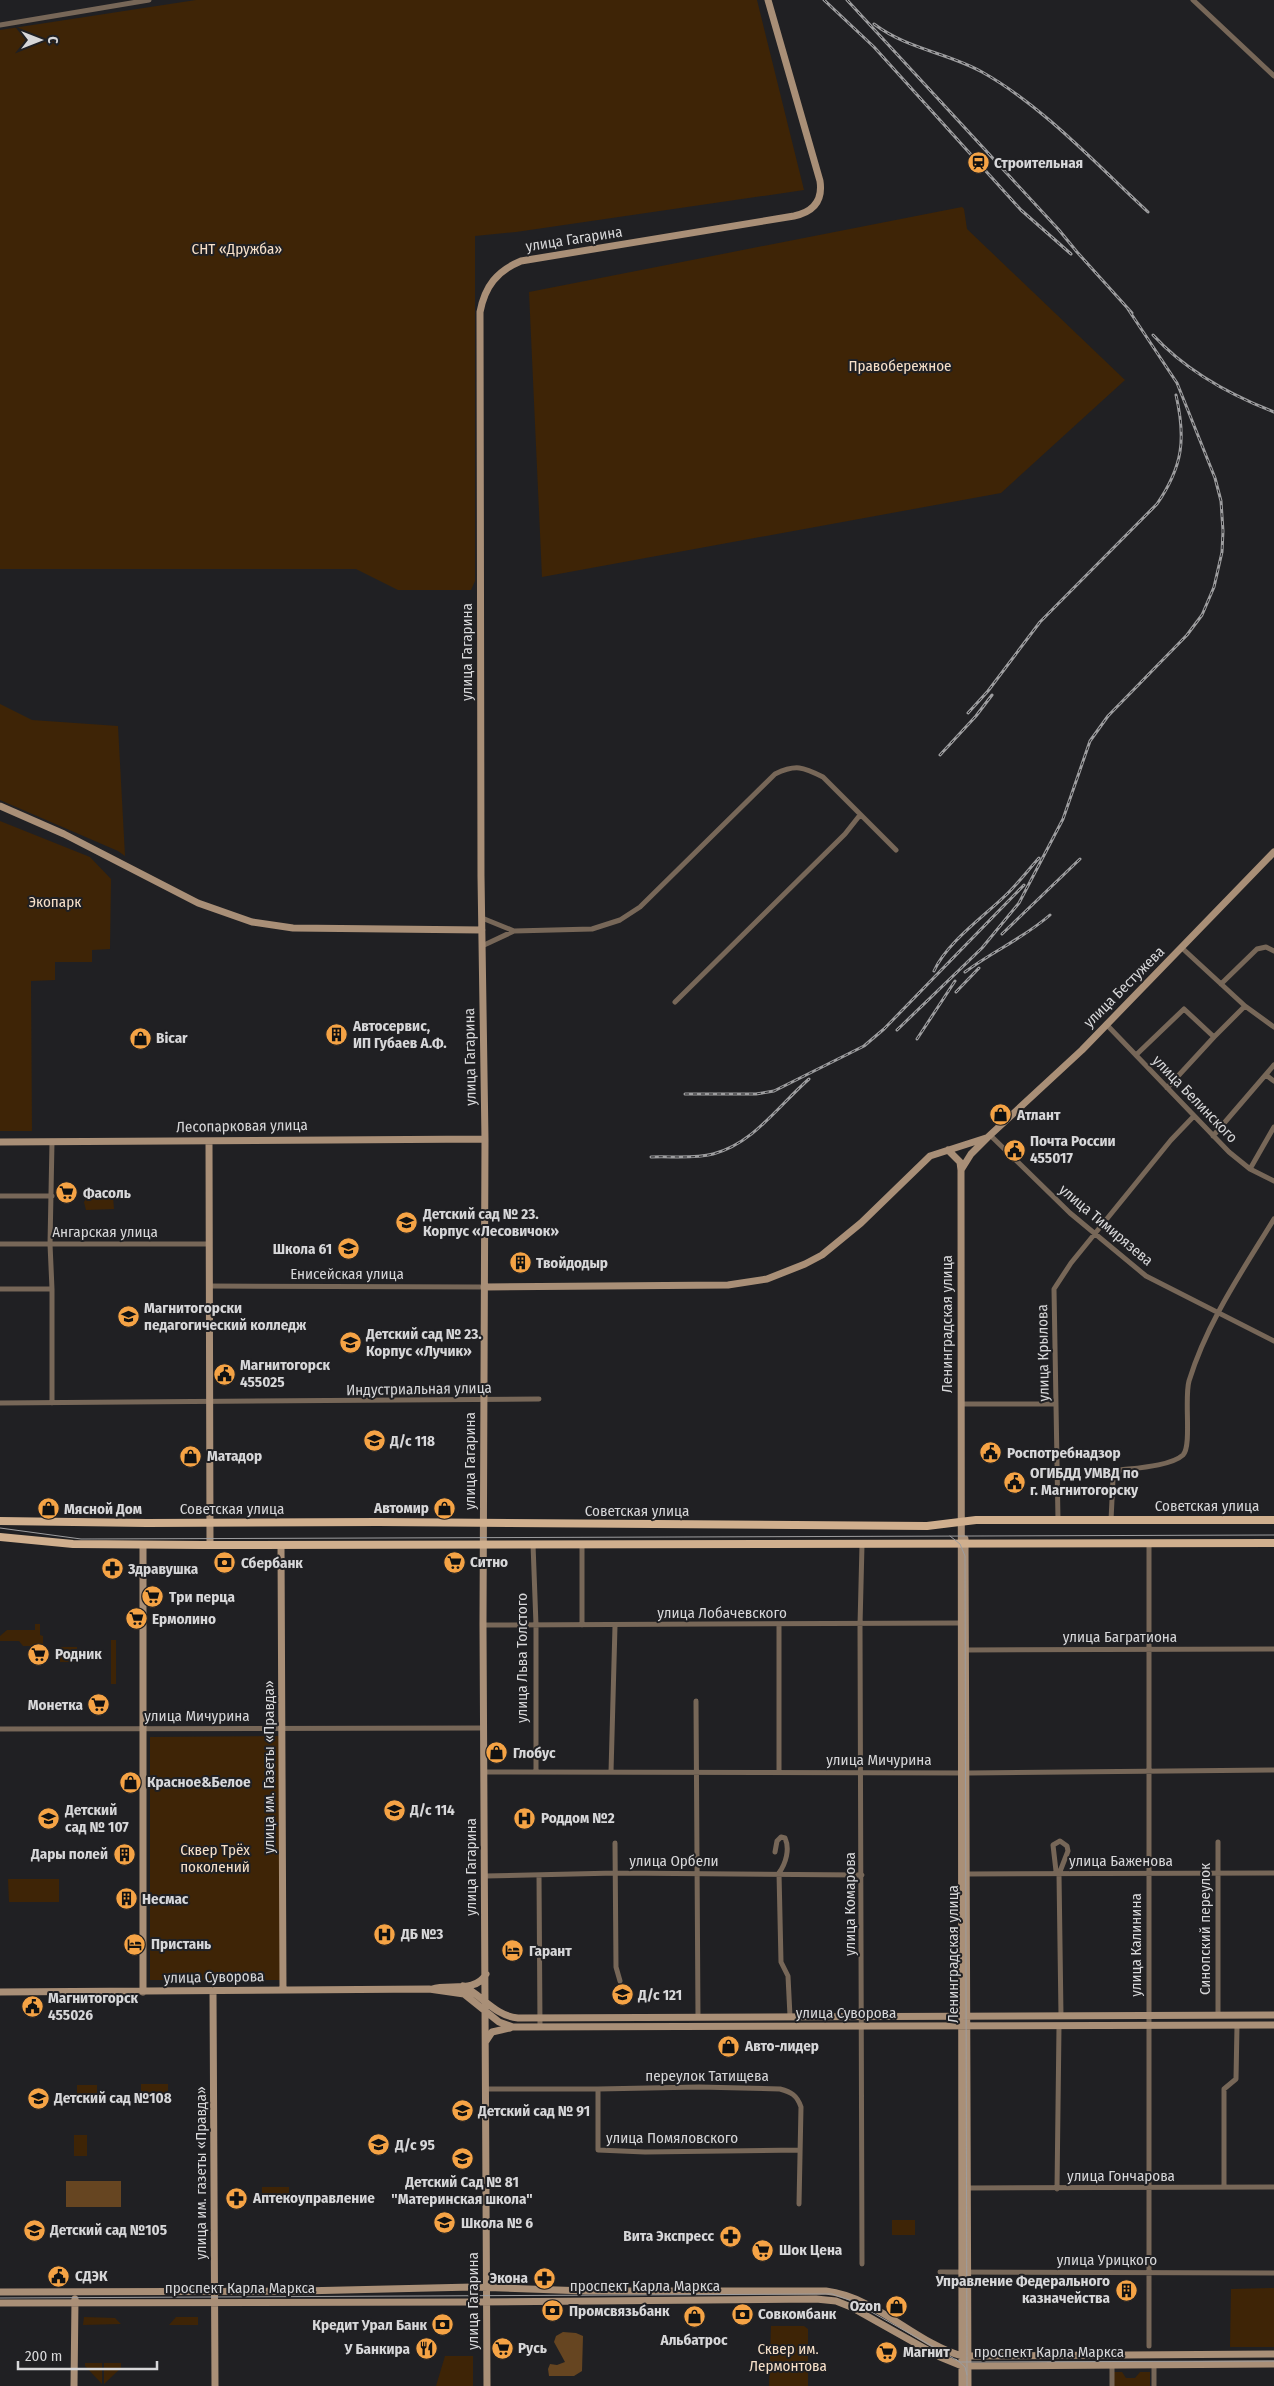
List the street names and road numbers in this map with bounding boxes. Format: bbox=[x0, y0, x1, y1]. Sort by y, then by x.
street label: улица Гагарина bbox=[524, 222, 624, 256]
street label: улица Гагарина bbox=[458, 603, 476, 701]
street label: улица Бестужева bbox=[1080, 943, 1168, 1031]
street label: улица Гагарина bbox=[460, 1008, 480, 1106]
street label: улица Белинского bbox=[1149, 1052, 1241, 1147]
street label: Лесопарковая улица bbox=[176, 1116, 308, 1136]
street label: улица Тимирязева bbox=[1055, 1181, 1157, 1269]
street label: Ангарская улица bbox=[52, 1223, 158, 1241]
street label: Ленинградская улица bbox=[938, 1255, 956, 1393]
street label: Енисейская улица bbox=[290, 1265, 404, 1283]
street label: улица Крылова bbox=[1033, 1304, 1053, 1402]
street label: Индустриальная улица bbox=[346, 1379, 492, 1399]
street label: улица Гагарина bbox=[461, 1412, 479, 1510]
street label: Советская улица bbox=[1155, 1497, 1259, 1515]
street label: Советская улица bbox=[180, 1500, 284, 1518]
street label: Советская улица bbox=[585, 1502, 689, 1520]
street label: улица Льва Толстого bbox=[513, 1593, 531, 1723]
street label: улица Лобачевского bbox=[657, 1604, 787, 1622]
street label: улица Багратиона bbox=[1063, 1628, 1177, 1646]
street label: улица им. Газеты «Правда» bbox=[260, 1680, 278, 1854]
street label: улица Мичурина bbox=[144, 1707, 250, 1725]
street label: улица Мичурина bbox=[826, 1751, 932, 1769]
street label: улица Гагарина bbox=[462, 1818, 480, 1916]
street label: улица Орбели bbox=[629, 1852, 719, 1870]
street label: улица Комарова bbox=[841, 1852, 859, 1956]
street label: улица Баженова bbox=[1069, 1852, 1173, 1870]
street label: Синопский переулок bbox=[1196, 1863, 1214, 1995]
street label: Ленинградская улица bbox=[944, 1885, 962, 2023]
street label: улица Калинина bbox=[1127, 1893, 1145, 1997]
street label: улица Суворова bbox=[164, 1967, 264, 1987]
street label: улица Суворова bbox=[796, 2004, 896, 2022]
street label: переулок Татищева bbox=[645, 2067, 769, 2085]
street label: улица им. газеты «Правда» bbox=[192, 2086, 210, 2260]
street label: улица Помяловского bbox=[606, 2129, 738, 2147]
street label: улица Гончарова bbox=[1067, 2167, 1175, 2185]
street label: улица Урицкого bbox=[1057, 2251, 1157, 2269]
street label: улица Гагарина bbox=[464, 2252, 482, 2350]
street label: проспект Карла Маркса bbox=[570, 2277, 720, 2295]
street label: проспект Карла Маркса bbox=[165, 2279, 315, 2297]
street label: проспект Карла Маркса bbox=[974, 2343, 1124, 2361]

